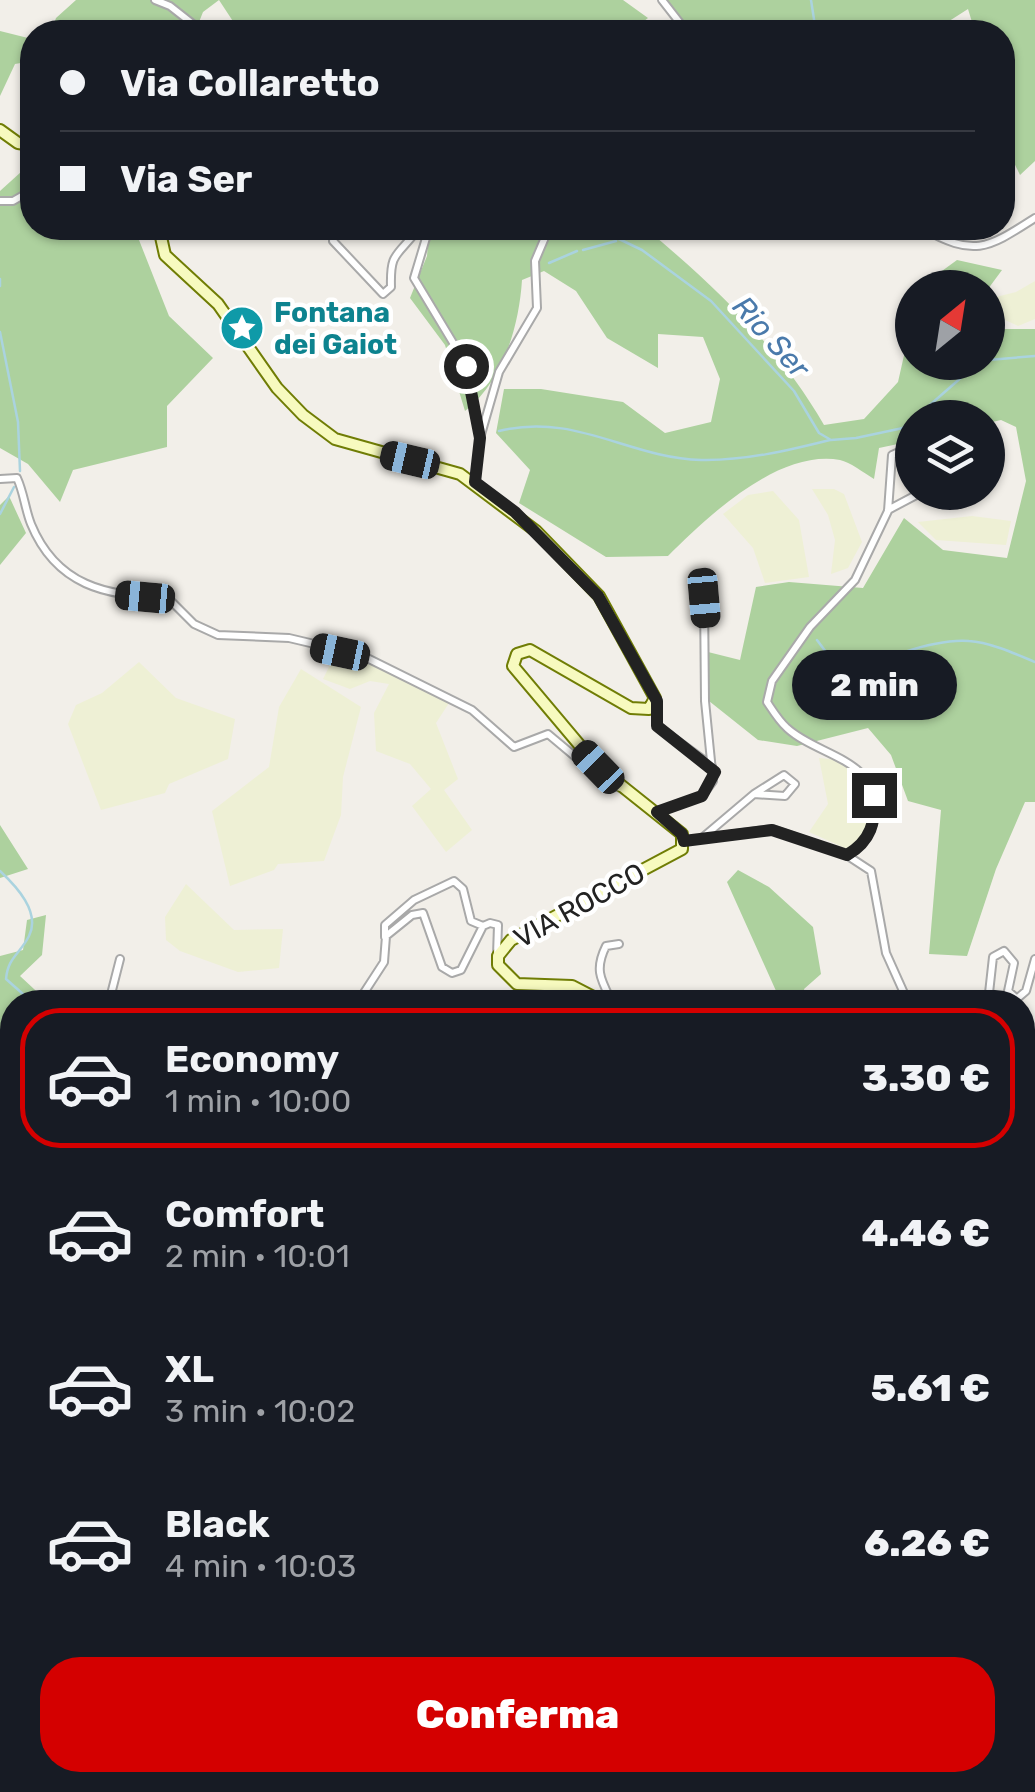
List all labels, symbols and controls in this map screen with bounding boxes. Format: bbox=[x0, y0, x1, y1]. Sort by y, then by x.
text: Via Collaretto bbox=[120, 60, 380, 106]
text: Via Ser bbox=[120, 156, 252, 202]
north arrow bbox=[895, 270, 1005, 380]
map controls bbox=[895, 270, 1005, 510]
water label: Rio Ser bbox=[725, 288, 818, 387]
place label: Fontana dei Gaiot bbox=[274, 296, 397, 361]
place icon: Fontana dei Gaiot bbox=[219, 305, 265, 351]
route start bbox=[444, 344, 489, 389]
button: layers bbox=[895, 400, 1005, 510]
car bbox=[377, 439, 443, 481]
car bbox=[686, 567, 722, 629]
car bbox=[114, 579, 176, 615]
car bbox=[308, 631, 372, 673]
callout: 2 min bbox=[792, 650, 956, 720]
text: 2 min bbox=[830, 666, 919, 704]
car bbox=[566, 735, 630, 799]
route end bbox=[852, 773, 897, 818]
street label: VIA ROCCO bbox=[508, 856, 650, 955]
icon: car bbox=[45, 1033, 135, 1123]
text: Economy bbox=[165, 1036, 339, 1082]
text: 3.30 € bbox=[862, 1055, 990, 1101]
text: 1 min · 10:00 bbox=[165, 1082, 351, 1120]
icon: car bbox=[45, 1188, 135, 1278]
text: Comfort bbox=[165, 1191, 324, 1237]
text: 4.46 € bbox=[861, 1210, 990, 1256]
text: 2 min · 10:01 bbox=[165, 1237, 350, 1275]
icon: car bbox=[45, 1343, 135, 1433]
text: XL bbox=[165, 1346, 214, 1392]
text: 5.61 € bbox=[871, 1365, 990, 1411]
text: 3 min · 10:02 bbox=[165, 1392, 355, 1430]
icon: car bbox=[45, 1498, 135, 1588]
text: Black bbox=[165, 1501, 270, 1547]
text: 6.26 € bbox=[864, 1520, 990, 1566]
text: 4 min · 10:03 bbox=[165, 1547, 356, 1585]
button: Conferma bbox=[40, 1657, 995, 1772]

